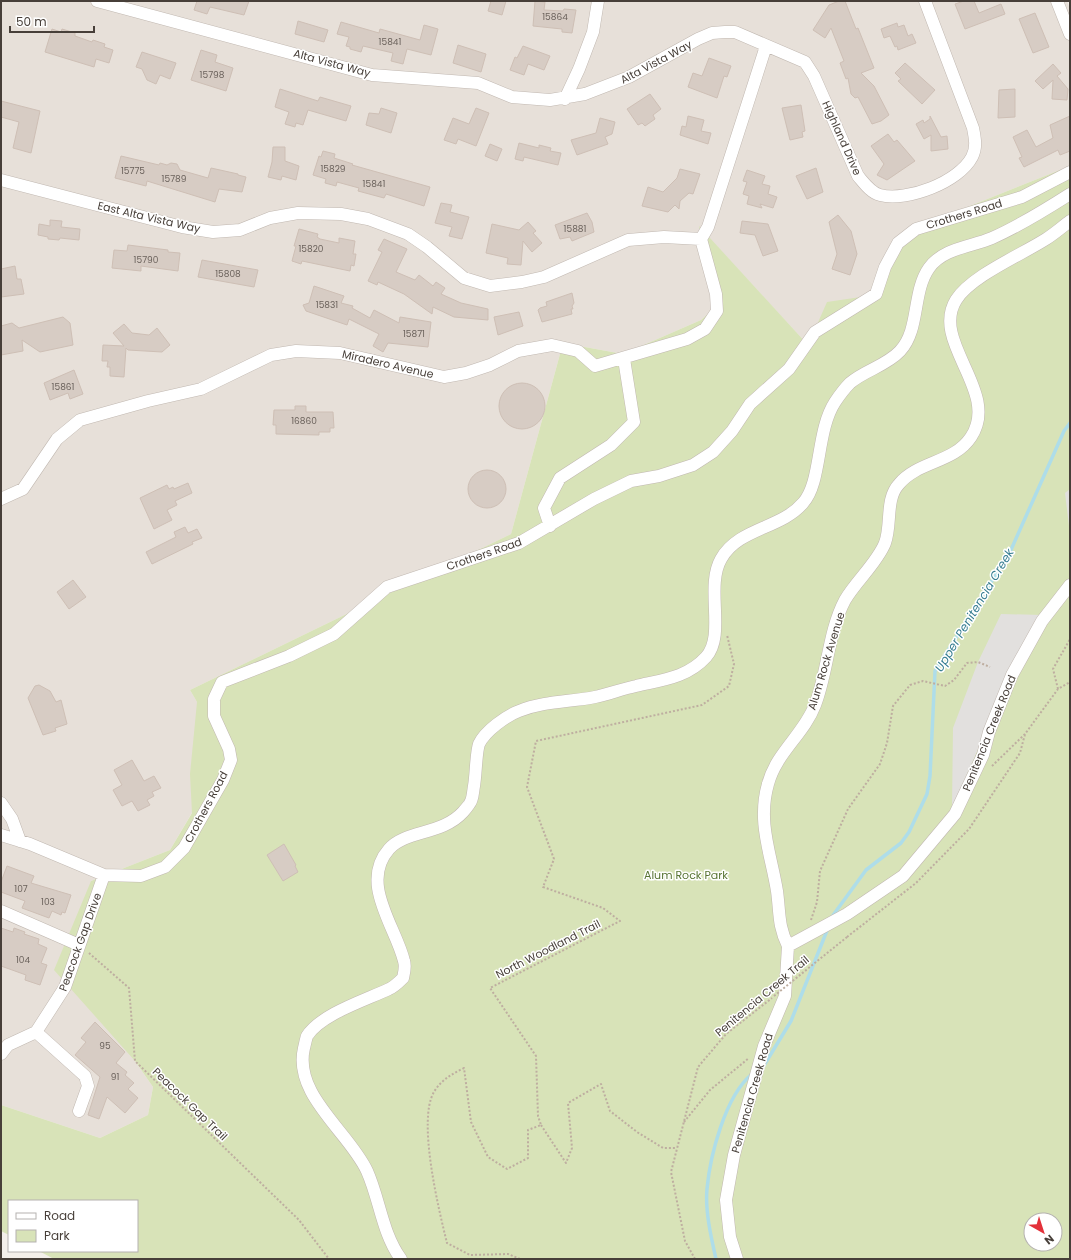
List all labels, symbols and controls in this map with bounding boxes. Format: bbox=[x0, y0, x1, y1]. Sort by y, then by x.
scale bar bbox=[10, 8, 94, 34]
house number: 15864 bbox=[542, 11, 568, 23]
text: 50 m bbox=[16, 13, 47, 30]
house number: 15841 bbox=[379, 36, 401, 48]
street label: Alta Vista Way bbox=[617, 36, 695, 88]
street label: Alta Vista Way bbox=[292, 45, 373, 81]
house number: 15798 bbox=[200, 69, 225, 81]
street label: Highland Drive bbox=[818, 98, 866, 178]
house number: 15829 bbox=[320, 163, 346, 175]
house number: 15775 bbox=[121, 165, 145, 177]
house number: 15789 bbox=[162, 173, 187, 185]
house number: 15841 bbox=[363, 178, 385, 190]
street label: Crothers Road bbox=[924, 195, 1004, 233]
street label: East Alta Vista Way bbox=[96, 197, 203, 237]
house number: 15881 bbox=[564, 223, 586, 235]
house number: 15820 bbox=[298, 243, 324, 255]
house number: 15790 bbox=[134, 254, 159, 266]
house number: 15808 bbox=[215, 268, 241, 280]
house number: 15831 bbox=[316, 299, 338, 311]
house number: 15871 bbox=[403, 328, 425, 340]
street label: Miradero Avenue bbox=[341, 346, 435, 382]
house number: 15861 bbox=[52, 381, 75, 393]
house number: 16860 bbox=[291, 415, 317, 427]
street label: Crothers Road bbox=[444, 534, 524, 574]
water label: Upper Penitencia Creek bbox=[930, 544, 1018, 675]
street label: Alum Rock Avenue bbox=[803, 610, 849, 712]
street label: Penitencia Creek Road bbox=[958, 673, 1020, 793]
street label: Crothers Road bbox=[180, 768, 232, 846]
park label: Alum Rock Park bbox=[644, 867, 728, 883]
house number: 107 bbox=[14, 883, 28, 895]
street label: Peacock Gap Drive bbox=[55, 890, 105, 993]
house number: 103 bbox=[41, 896, 55, 908]
street label: North Woodland Trail bbox=[493, 916, 603, 982]
street label: Penitencia Creek Trail bbox=[712, 952, 812, 1040]
house number: 104 bbox=[16, 954, 30, 966]
street label: Penitencia Creek Road bbox=[727, 1031, 777, 1155]
house number: 95 bbox=[99, 1040, 111, 1052]
street label: Peacock Gap Trail bbox=[149, 1064, 231, 1144]
house number: 91 bbox=[111, 1071, 119, 1083]
legend bbox=[8, 1200, 138, 1252]
text: Road bbox=[44, 1207, 75, 1224]
north arrow bbox=[1023, 1212, 1063, 1252]
text: Park bbox=[44, 1227, 71, 1244]
text: N bbox=[1041, 1231, 1058, 1249]

